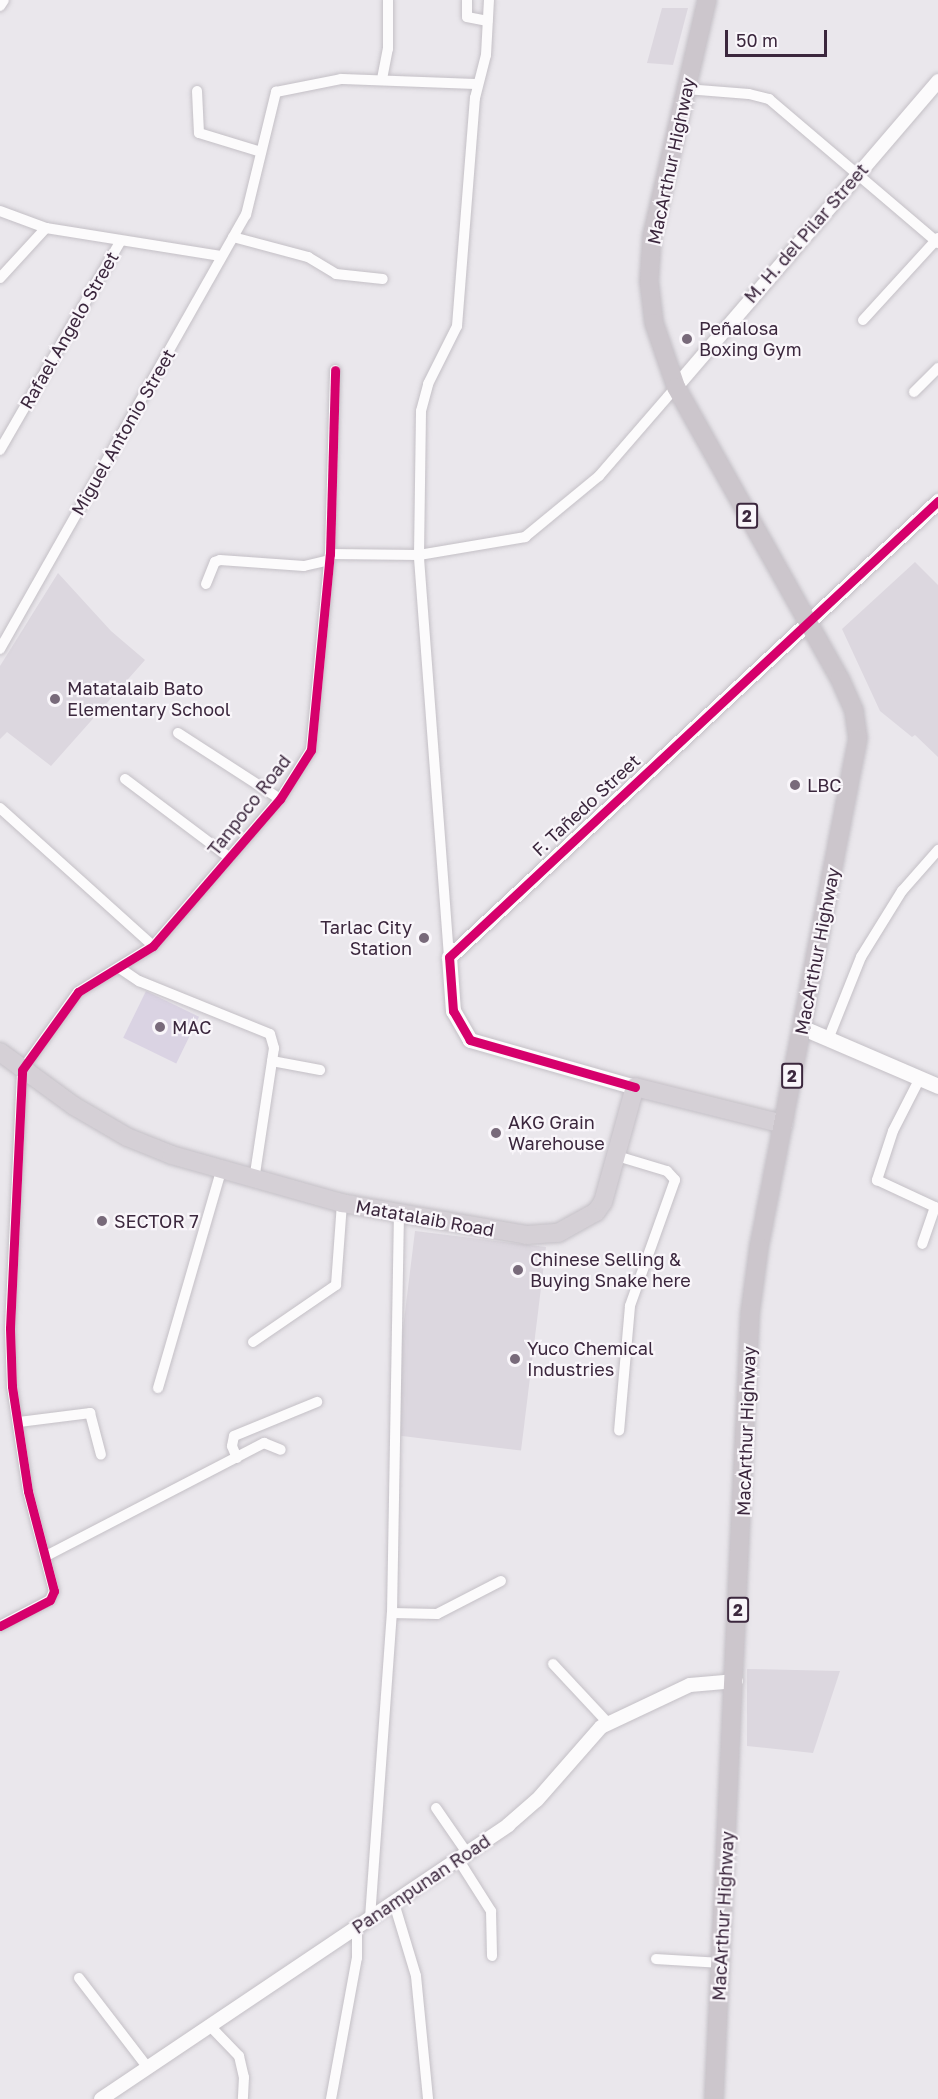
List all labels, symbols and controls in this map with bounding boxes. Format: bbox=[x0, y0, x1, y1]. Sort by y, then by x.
scale bar bbox=[728, 18, 830, 56]
text: 50 m bbox=[736, 29, 778, 51]
street label: MacArthur Highway bbox=[643, 76, 699, 246]
street label: M. H. del Pilar Street bbox=[739, 159, 873, 307]
street label: Rafael Angelo Street bbox=[15, 247, 123, 413]
place label: Peñalosa Boxing Gym bbox=[699, 318, 802, 360]
marker: Peñalosa Boxing Gym bbox=[680, 332, 694, 346]
street label: Miguel Antonio Street bbox=[67, 345, 179, 519]
road number: 2 bbox=[735, 503, 759, 529]
place label: Matatalaib Bato Elementary School bbox=[67, 678, 231, 720]
marker: Matatalaib Bato Elementary School bbox=[48, 692, 62, 706]
street label: Tanpoco Road bbox=[203, 750, 295, 860]
street label: F. Tañedo Street bbox=[528, 750, 644, 860]
place label: LBC bbox=[807, 774, 841, 796]
marker: LBC bbox=[788, 778, 802, 792]
street label: MacArthur Highway bbox=[790, 865, 844, 1037]
place label: Tarlac City Station bbox=[320, 917, 412, 960]
marker: Tarlac City Station bbox=[417, 931, 431, 945]
place label: MAC bbox=[172, 1016, 211, 1038]
marker: MAC bbox=[153, 1020, 167, 1034]
road number: 2 bbox=[780, 1063, 804, 1089]
place label: AKG Grain Warehouse bbox=[508, 1112, 605, 1154]
marker: AKG Grain Warehouse bbox=[489, 1126, 503, 1140]
street label: Matatalaib Road bbox=[354, 1195, 496, 1241]
place label: SECTOR 7 bbox=[114, 1210, 199, 1232]
marker: SECTOR 7 bbox=[95, 1214, 109, 1228]
place label: Chinese Selling & Buying Snake here bbox=[530, 1249, 691, 1292]
marker: Chinese Selling & Buying Snake here bbox=[511, 1263, 525, 1277]
place label: Yuco Chemical Industries bbox=[527, 1338, 654, 1380]
street label: MacArthur Highway bbox=[732, 1346, 760, 1516]
marker: Yuco Chemical Industries bbox=[508, 1352, 522, 1366]
road number: 2 bbox=[726, 1597, 750, 1623]
street label: Panampunan Road bbox=[348, 1830, 494, 1938]
street label: MacArthur Highway bbox=[708, 1830, 738, 2002]

